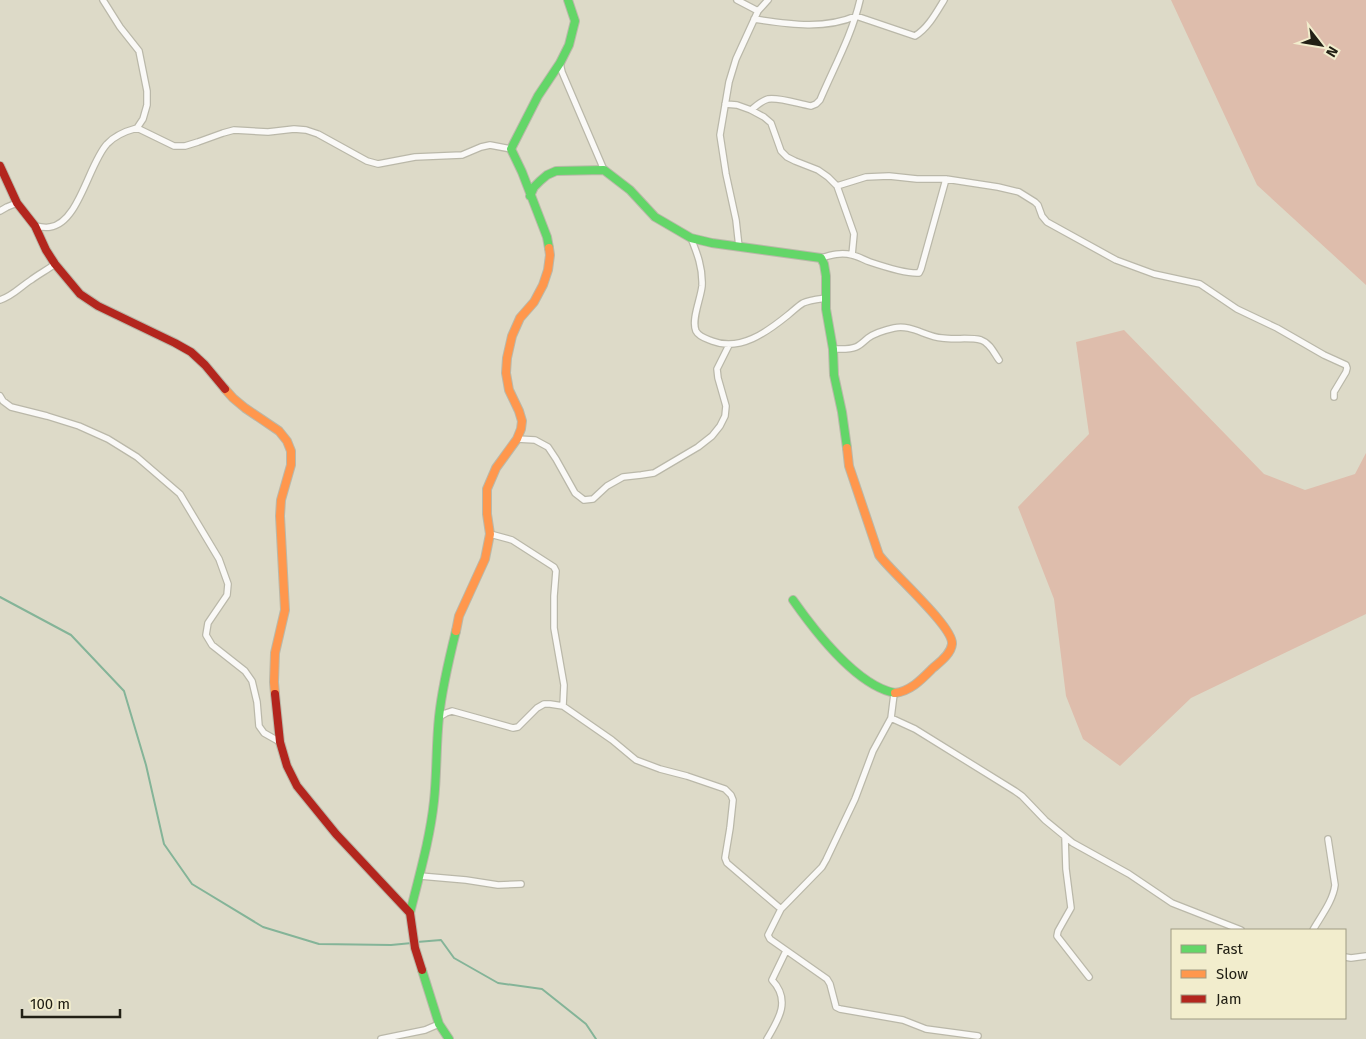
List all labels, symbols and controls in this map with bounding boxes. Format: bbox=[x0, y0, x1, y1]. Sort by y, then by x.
north arrow bbox=[1296, 20, 1346, 70]
text: N bbox=[1322, 43, 1341, 60]
legend bbox=[1171, 929, 1346, 1019]
text: Fast bbox=[1216, 940, 1243, 958]
text: Slow bbox=[1216, 965, 1248, 983]
scale bar bbox=[22, 986, 120, 1018]
text: Jam bbox=[1216, 990, 1242, 1008]
text: 100 m bbox=[30, 995, 70, 1013]

